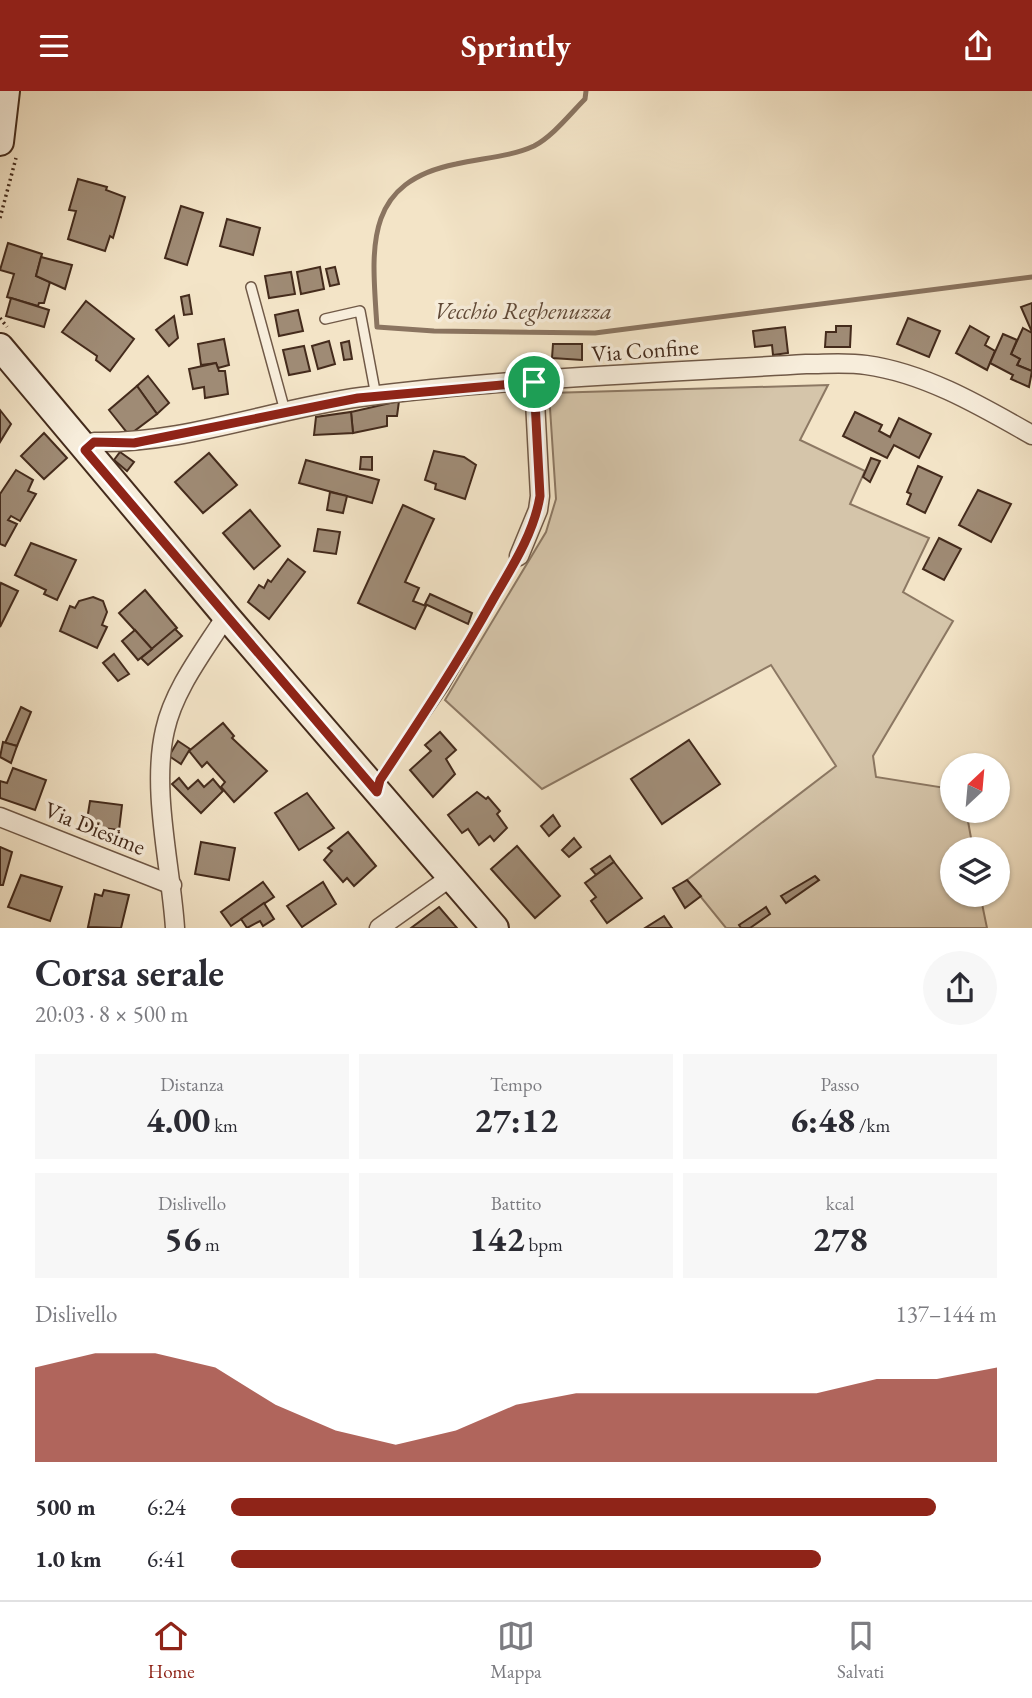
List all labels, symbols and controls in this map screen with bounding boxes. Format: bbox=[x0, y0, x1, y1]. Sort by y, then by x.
text: Sprintly bbox=[461, 25, 571, 67]
icon: menu bbox=[35, 27, 73, 65]
icon: share bbox=[959, 27, 997, 65]
water label: Vecchio Reghenuzza bbox=[434, 295, 612, 326]
street label: Via Confine bbox=[590, 331, 700, 369]
pin bbox=[504, 352, 564, 412]
icon: arrive bbox=[515, 363, 553, 401]
north arrow bbox=[940, 753, 1010, 823]
map controls bbox=[940, 753, 1010, 907]
street label: Via Diesime bbox=[40, 794, 150, 862]
button: layers bbox=[940, 837, 1010, 907]
text: Corsa serale bbox=[35, 948, 224, 997]
button: share bbox=[923, 951, 997, 1025]
text: 20:03 · 8 × 500 m bbox=[35, 999, 188, 1029]
text: Distanza bbox=[160, 1072, 224, 1097]
text: Tempo bbox=[490, 1072, 542, 1097]
text: Passo bbox=[821, 1072, 859, 1097]
text: 4.00 bbox=[146, 1097, 210, 1142]
text: 27:12 bbox=[474, 1097, 558, 1142]
text: 6:48 bbox=[790, 1097, 855, 1142]
text: km bbox=[210, 1113, 238, 1138]
text: /km bbox=[855, 1113, 890, 1138]
text: Dislivello bbox=[158, 1191, 226, 1216]
text: Battito bbox=[491, 1191, 541, 1216]
text: kcal bbox=[826, 1191, 854, 1216]
text: 56 bbox=[164, 1216, 201, 1261]
text: 142 bbox=[469, 1216, 525, 1261]
text: 278 bbox=[812, 1216, 868, 1261]
text: m bbox=[201, 1232, 220, 1257]
text: bpm bbox=[525, 1232, 563, 1257]
text: Dislivello bbox=[35, 1299, 117, 1329]
text: 137–144 m bbox=[896, 1299, 997, 1329]
text: 500 m bbox=[35, 1492, 96, 1522]
text: 6:24 bbox=[147, 1492, 186, 1522]
text: 1.0 km bbox=[35, 1544, 102, 1574]
text: 6:41 bbox=[147, 1544, 186, 1574]
tab: Home bbox=[148, 1617, 195, 1684]
tab: Mappa bbox=[490, 1617, 542, 1684]
tab: Salvati bbox=[837, 1617, 884, 1684]

